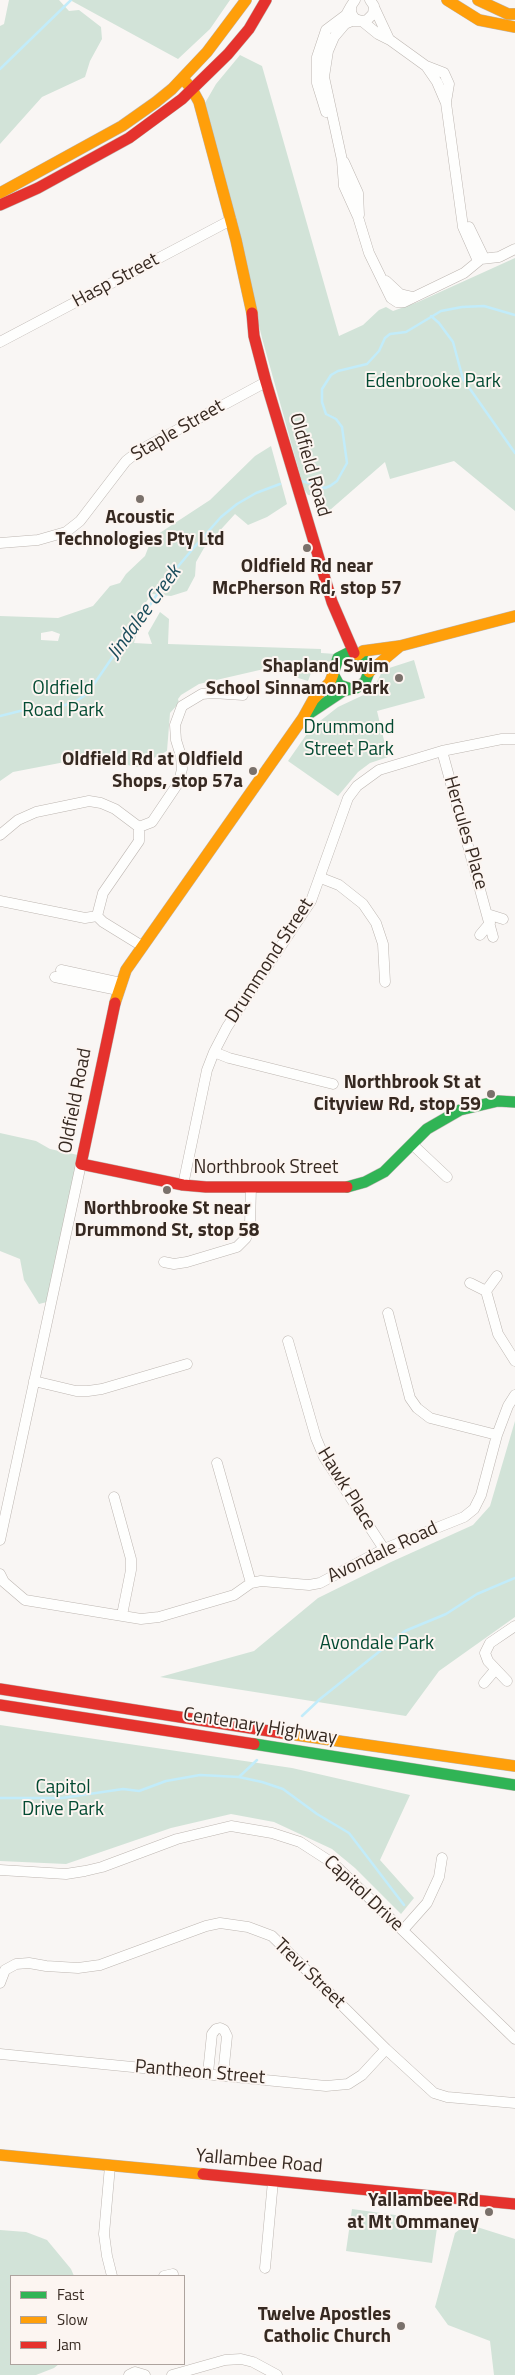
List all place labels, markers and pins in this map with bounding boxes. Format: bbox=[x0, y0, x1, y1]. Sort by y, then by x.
marker: Acoustic Technologies Pty Ltd bbox=[134, 493, 146, 505]
place label: Acoustic Technologies Pty Ltd bbox=[56, 507, 224, 551]
marker: Oldfield Rd near McPherson Rd, stop 57 bbox=[301, 542, 313, 554]
place label: Oldfield Rd near McPherson Rd, stop 57 bbox=[212, 556, 402, 600]
place label: Shapland Swim School Sinnamon Park bbox=[206, 656, 389, 700]
marker: Shapland Swim School Sinnamon Park bbox=[393, 672, 405, 684]
place label: Oldfield Rd at Oldfield Shops, stop 57a bbox=[62, 749, 243, 793]
marker: Oldfield Rd at Oldfield Shops, stop 57a bbox=[247, 765, 259, 777]
place label: Northbrook St at Cityview Rd, stop 59 bbox=[313, 1072, 481, 1116]
marker: Northbrook St at Cityview Rd, stop 59 bbox=[485, 1088, 497, 1100]
marker: Northbrooke St near Drummond St, stop 58 bbox=[161, 1184, 173, 1196]
place label: Northbrooke St near Drummond St, stop 58 bbox=[75, 1198, 259, 1242]
place label: Yallambee Rd at Mt Ommaney bbox=[347, 2190, 479, 2234]
marker: Yallambee Rd at Mt Ommaney bbox=[483, 2206, 495, 2218]
place label: Twelve Apostles Catholic Church bbox=[258, 2304, 391, 2348]
marker: Twelve Apostles Catholic Church bbox=[395, 2320, 407, 2332]

